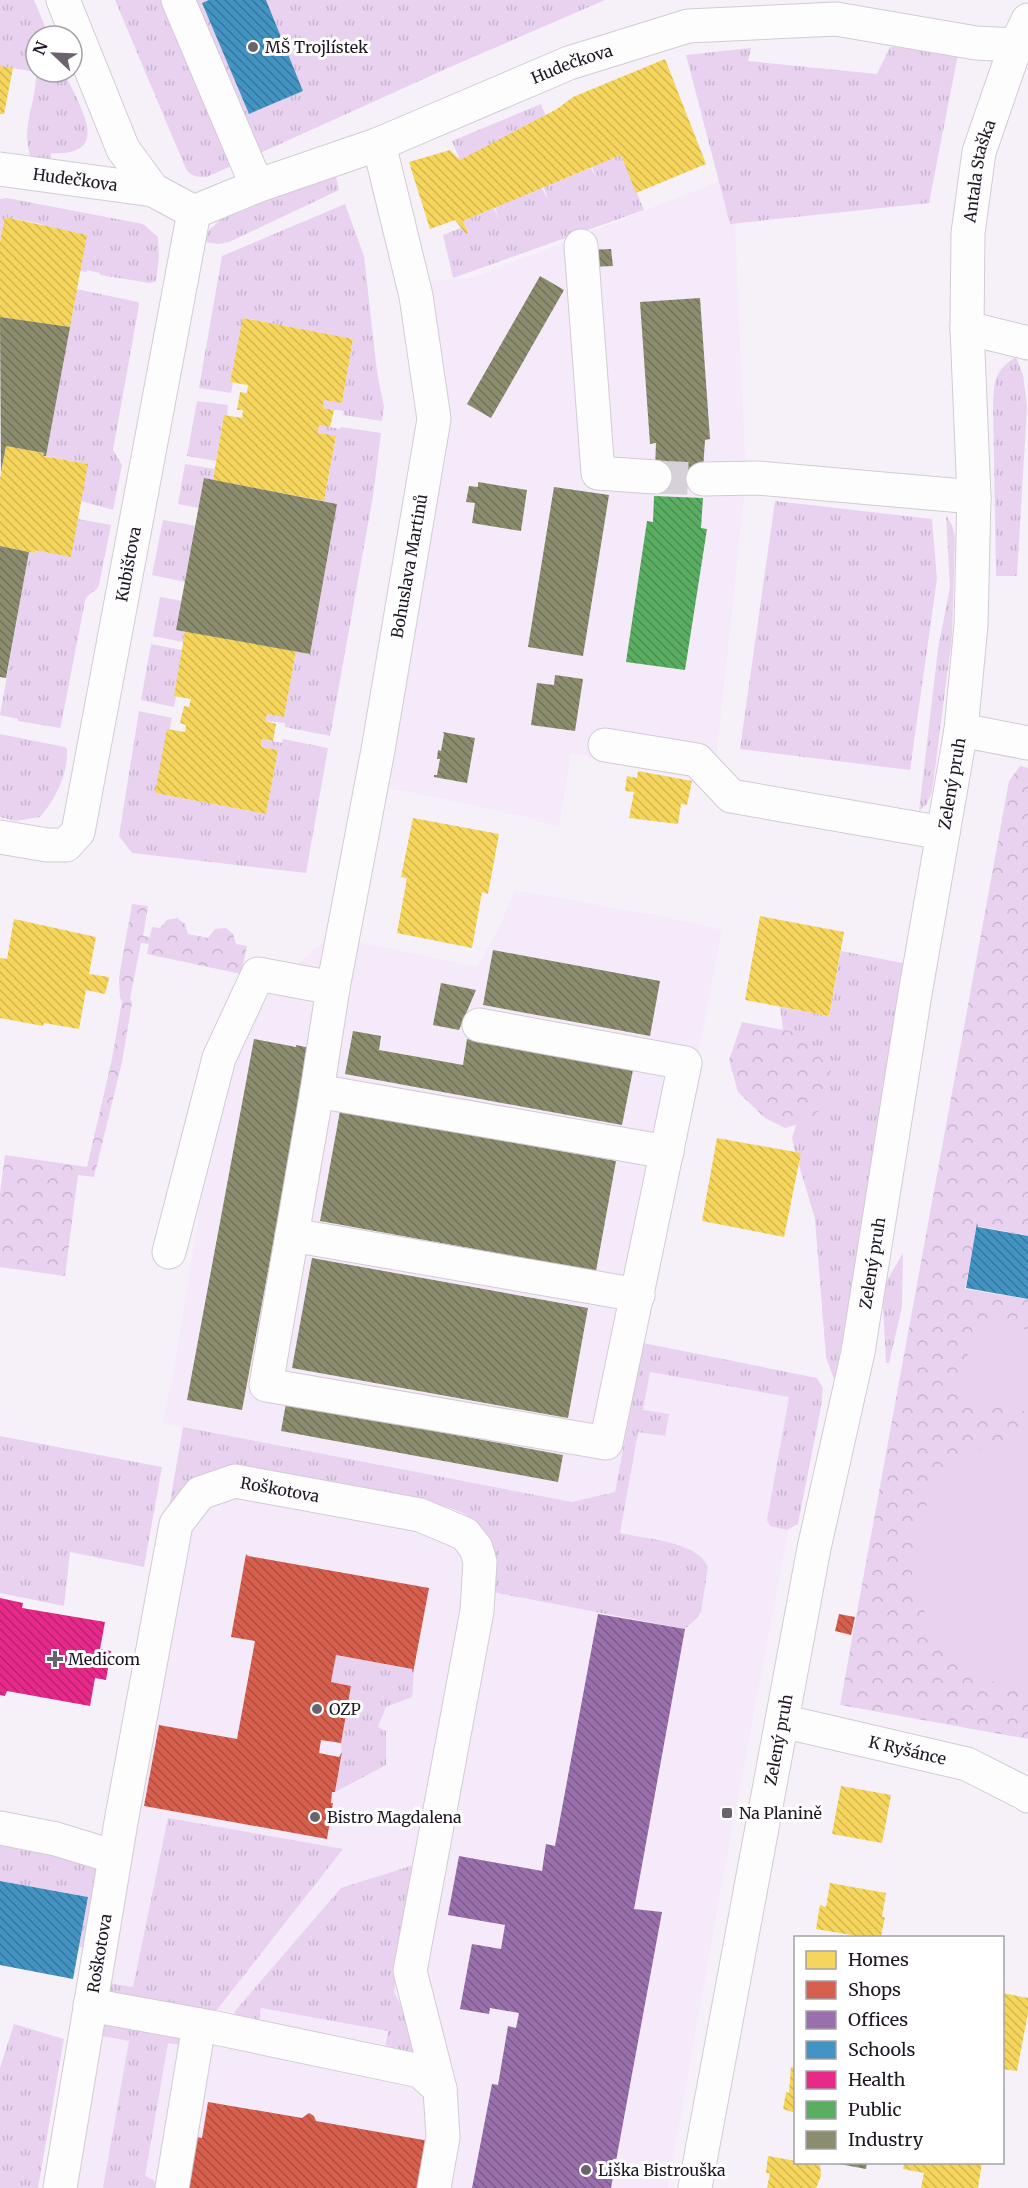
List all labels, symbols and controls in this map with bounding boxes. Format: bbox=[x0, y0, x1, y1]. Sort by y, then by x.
north arrow bbox=[24, 24, 84, 84]
place label: MŠ Trojlístek bbox=[265, 37, 369, 57]
text: N bbox=[29, 38, 52, 58]
marker: MŠ Trojlístek bbox=[246, 40, 260, 54]
street label: Hudečkova bbox=[528, 40, 615, 88]
street label: Antala Staška bbox=[959, 116, 1000, 225]
street label: Hudečkova bbox=[32, 164, 119, 195]
street label: Bohuslava Martinů bbox=[386, 492, 432, 640]
street label: Kubištova bbox=[111, 524, 145, 603]
street label: Zelený pruh bbox=[934, 736, 970, 831]
street label: Zelený pruh bbox=[855, 1215, 889, 1310]
street label: Roškotova bbox=[239, 1472, 321, 1506]
place label: Medicom bbox=[68, 1649, 140, 1669]
marker: Medicom bbox=[46, 1650, 64, 1668]
street label: Zelený pruh bbox=[760, 1692, 797, 1787]
place label: OZP bbox=[329, 1699, 361, 1719]
marker: OZP bbox=[310, 1702, 324, 1716]
street label: K Ryšánce bbox=[867, 1732, 948, 1769]
place label: Na Planině bbox=[739, 1803, 822, 1823]
marker: Na Planině bbox=[720, 1806, 734, 1820]
place label: Bistro Magdalena bbox=[327, 1807, 462, 1827]
marker: Bistro Magdalena bbox=[308, 1810, 322, 1824]
street label: Roškotova bbox=[83, 1912, 116, 1994]
legend bbox=[794, 1936, 1004, 2164]
text: Homes bbox=[848, 1948, 909, 1971]
text: Shops bbox=[848, 1978, 901, 2001]
text: Offices bbox=[848, 2008, 908, 2031]
text: Schools bbox=[848, 2038, 916, 2061]
text: Health bbox=[848, 2068, 906, 2091]
text: Public bbox=[848, 2098, 902, 2121]
text: Industry bbox=[848, 2128, 924, 2151]
place label: Liška Bistrouška bbox=[598, 2160, 726, 2180]
marker: Liška Bistrouška bbox=[579, 2163, 593, 2177]

